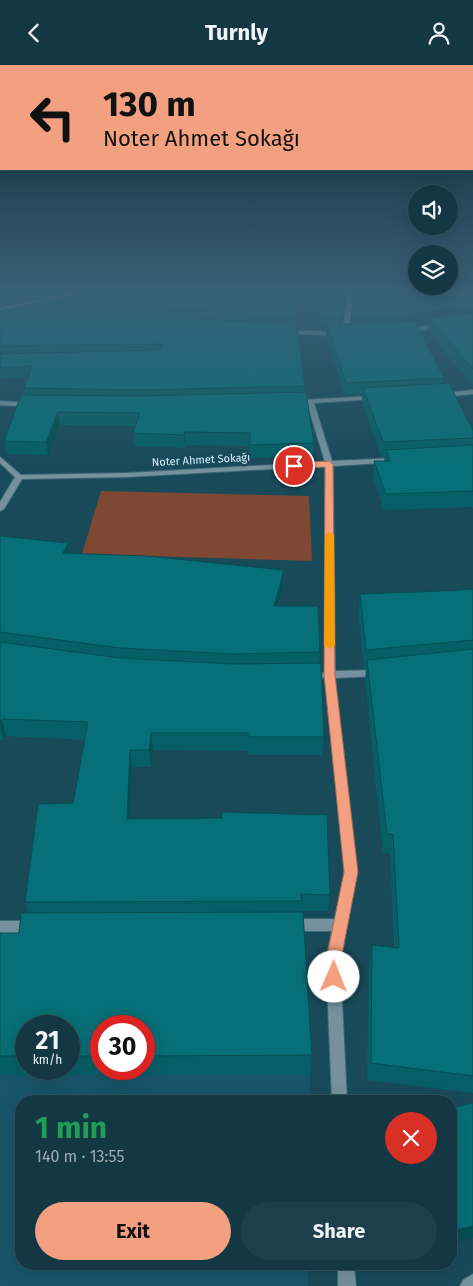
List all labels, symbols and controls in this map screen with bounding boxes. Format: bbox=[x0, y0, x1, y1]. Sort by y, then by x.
icon: back bbox=[20, 19, 48, 47]
text: Turnly bbox=[205, 19, 268, 46]
icon: person bbox=[425, 19, 453, 47]
text: 130 m bbox=[103, 83, 196, 125]
icon: left bbox=[20, 85, 85, 150]
text: Noter Ahmet Sokağı bbox=[103, 125, 300, 152]
map controls bbox=[408, 185, 458, 295]
button: sound bbox=[408, 185, 458, 235]
button: layers bbox=[408, 245, 458, 295]
pin bbox=[273, 445, 315, 487]
street label: Noter Ahmet Sokağı bbox=[151, 451, 251, 469]
icon: arrive bbox=[280, 452, 308, 480]
position arrow bbox=[307, 950, 359, 1002]
speed limit sign: 30 bbox=[90, 1015, 155, 1080]
text: 21 bbox=[36, 1026, 59, 1056]
text: km/h bbox=[33, 1053, 62, 1067]
text: 1 min bbox=[35, 1110, 107, 1146]
button: close bbox=[385, 1112, 437, 1164]
text: 140 m · 13:55 bbox=[35, 1147, 124, 1166]
button: Exit bbox=[35, 1202, 231, 1260]
button: Share bbox=[241, 1202, 437, 1260]

